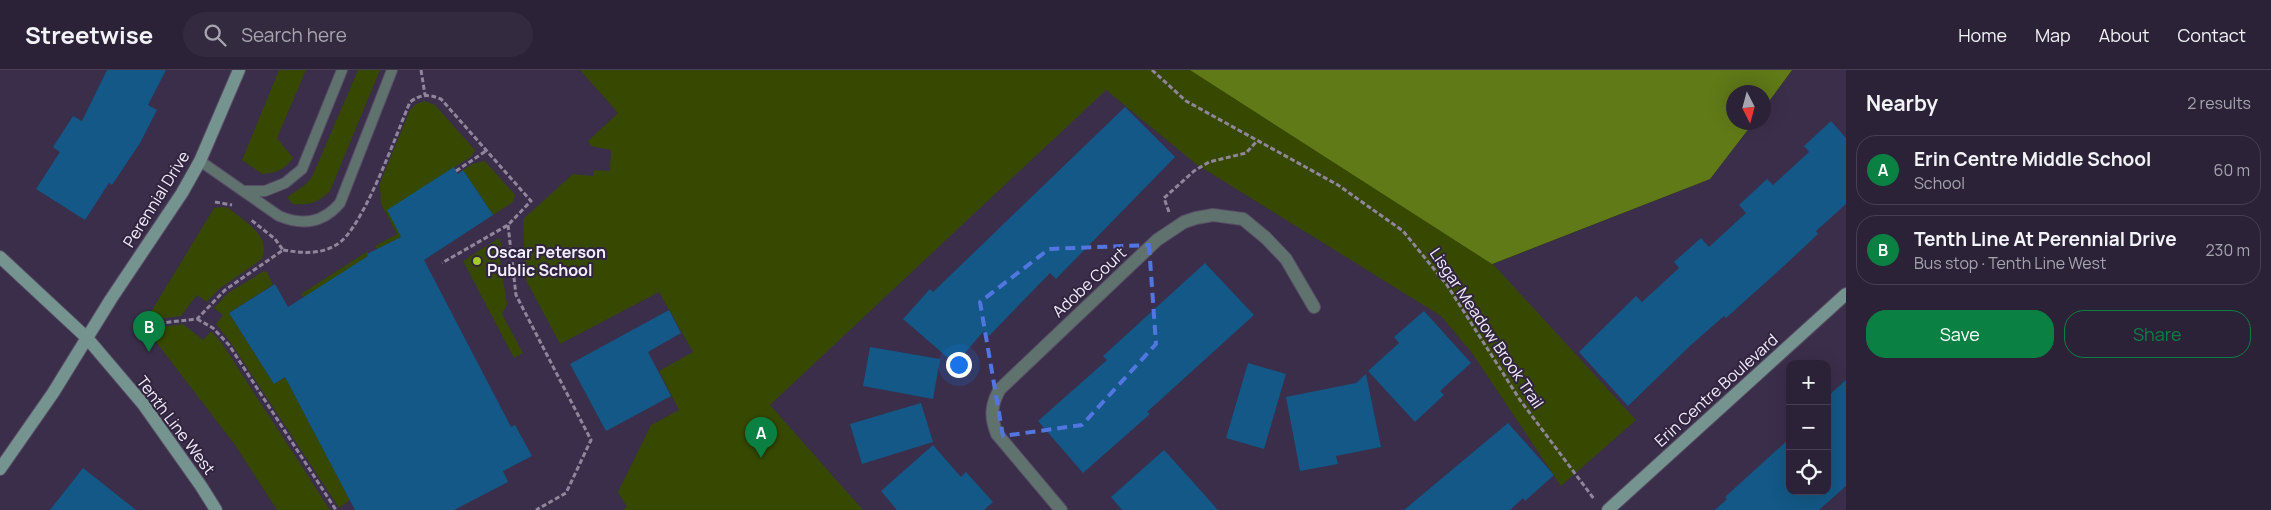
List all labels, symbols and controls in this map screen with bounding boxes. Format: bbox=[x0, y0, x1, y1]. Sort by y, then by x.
search box bbox=[183, 12, 533, 57]
text: Streetwise bbox=[25, 18, 153, 51]
icon: search bbox=[201, 21, 229, 49]
text: Search here bbox=[241, 22, 347, 48]
text: Home bbox=[1958, 23, 2007, 47]
text: Map bbox=[2035, 23, 2071, 47]
text: About bbox=[2099, 23, 2149, 47]
text: Contact bbox=[2177, 23, 2246, 47]
north arrow bbox=[1726, 85, 1771, 130]
text: Nearby bbox=[1866, 89, 1938, 117]
text: 2 results bbox=[2187, 92, 2251, 114]
text: Erin Centre Middle School bbox=[1914, 146, 2151, 172]
street label: Perennial Drive bbox=[118, 147, 194, 251]
text: A bbox=[1878, 159, 1888, 181]
text: 60 m bbox=[2214, 159, 2250, 181]
text: School bbox=[1914, 172, 1965, 194]
text: Tenth Line At Perennial Drive bbox=[1914, 226, 2177, 252]
text: B bbox=[1878, 239, 1888, 261]
text: 230 m bbox=[2206, 239, 2250, 261]
place label: Oscar Peterson Public School bbox=[487, 241, 606, 281]
street label: Adobe Court bbox=[1047, 242, 1131, 322]
street label: Lisgar Meadow Brook Trail bbox=[1425, 243, 1549, 413]
text: Bus stop · Tenth Line West bbox=[1914, 252, 2106, 274]
marker: Oscar Peterson Public School bbox=[471, 255, 483, 267]
button: Save bbox=[1866, 310, 2054, 358]
button: Share bbox=[2064, 310, 2251, 358]
pin: B bbox=[133, 311, 165, 352]
street label: Erin Centre Boulevard bbox=[1650, 329, 1782, 451]
your location bbox=[946, 352, 972, 378]
map controls bbox=[1786, 360, 1831, 495]
button: + bbox=[1786, 360, 1831, 405]
street label: Tenth Line West bbox=[132, 371, 220, 479]
button: − bbox=[1786, 405, 1831, 450]
pin: A bbox=[745, 417, 777, 458]
button: locate bbox=[1786, 450, 1831, 495]

